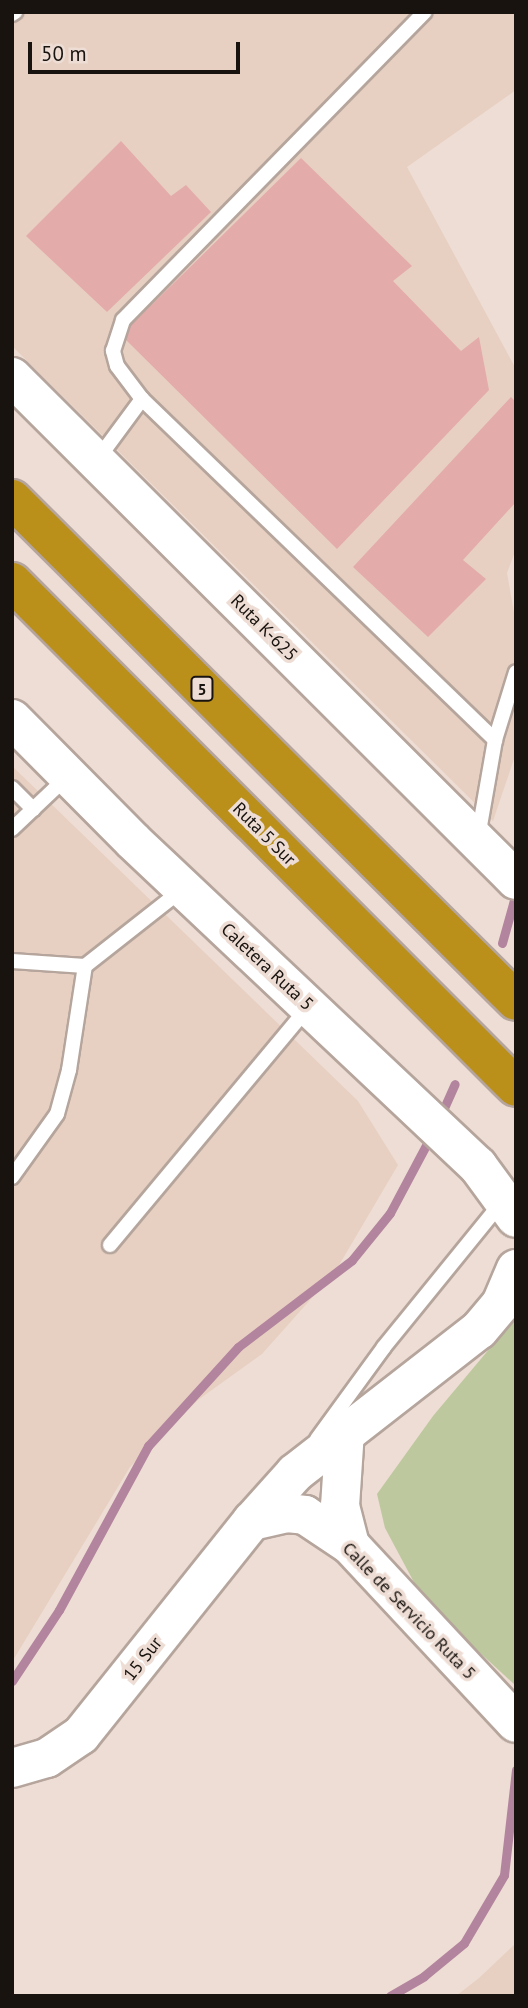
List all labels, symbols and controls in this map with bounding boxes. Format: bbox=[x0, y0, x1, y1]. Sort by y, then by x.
scale bar bbox=[32, 28, 243, 72]
text: 50 m bbox=[41, 40, 87, 67]
street label: Ruta K-625 bbox=[226, 590, 302, 666]
road number: 5 bbox=[190, 676, 214, 702]
street label: Ruta 5 Sur bbox=[228, 798, 300, 870]
street label: Caletera Ruta 5 bbox=[216, 919, 318, 1015]
street label: Calle de Servicio Ruta 5 bbox=[338, 1538, 480, 1684]
street label: 15 Sur bbox=[119, 1633, 167, 1685]

